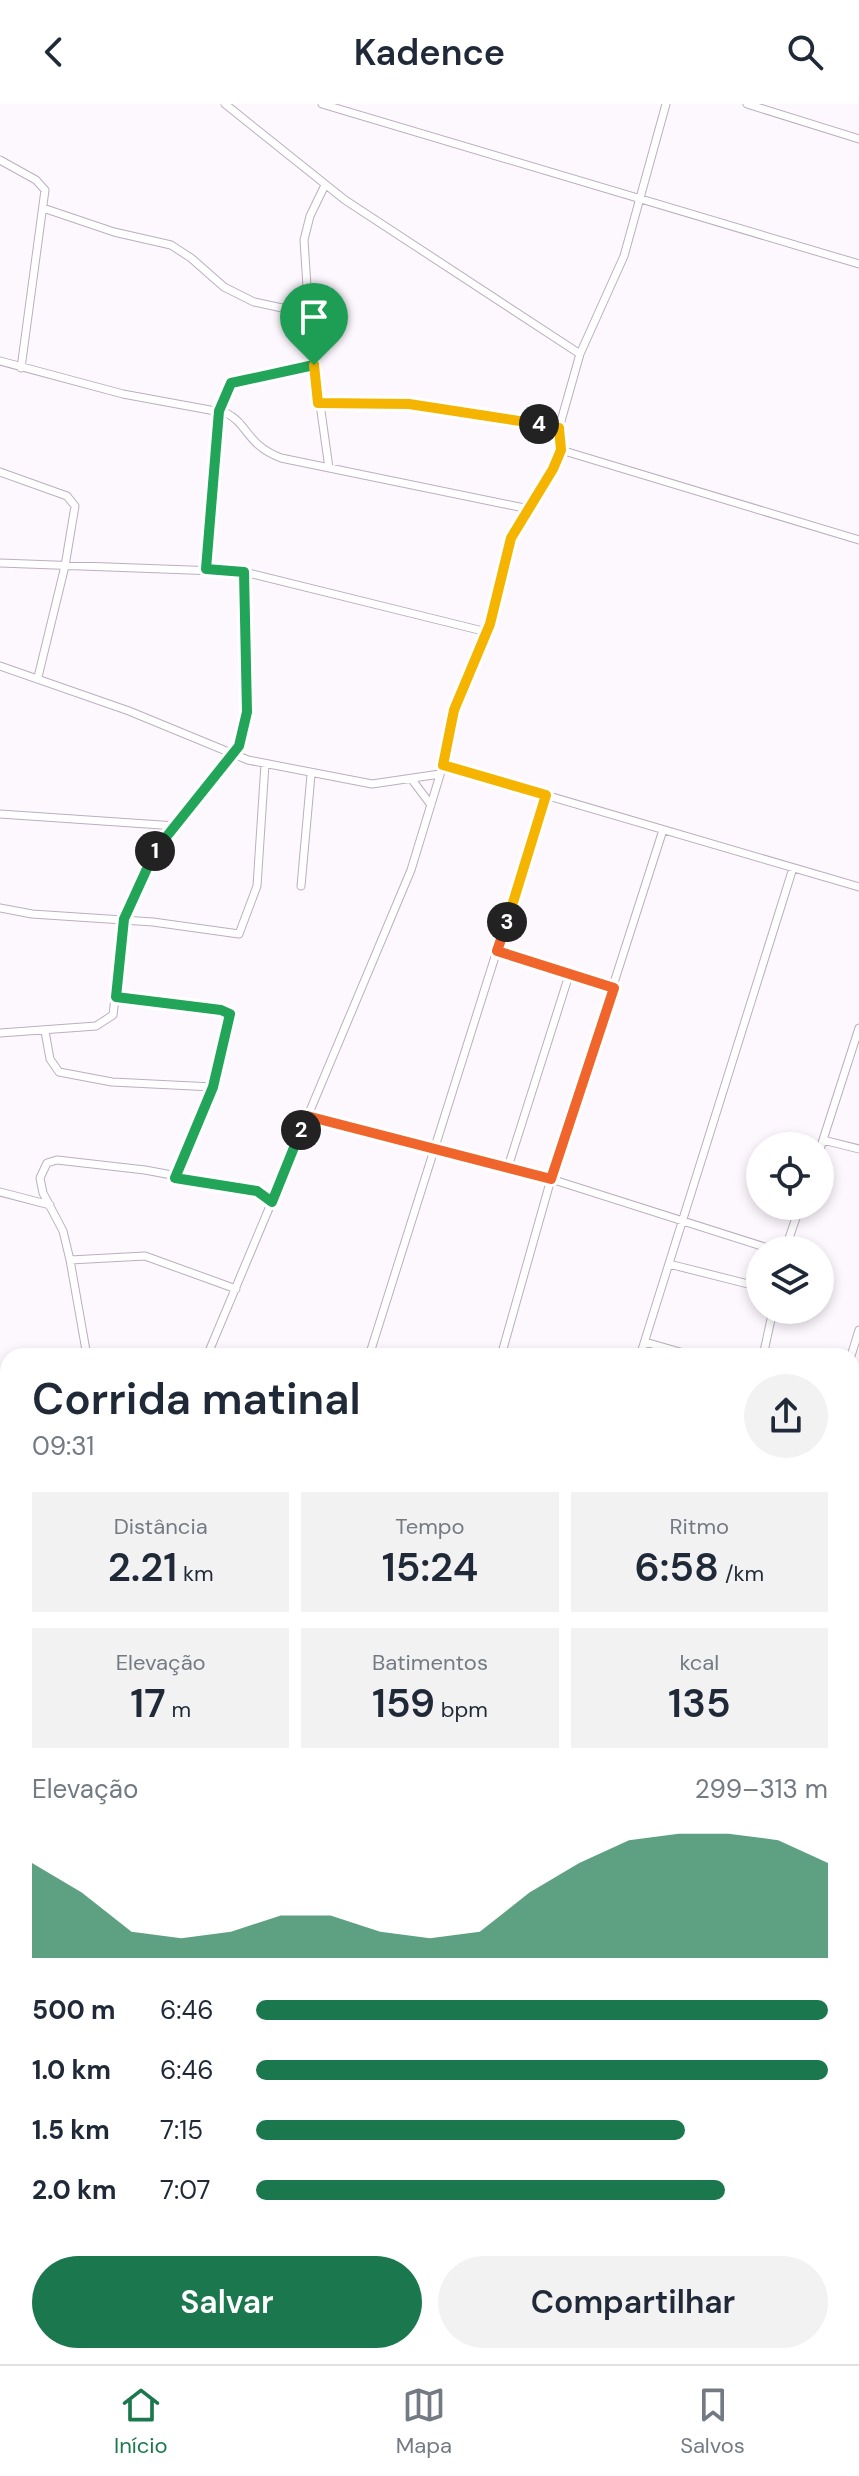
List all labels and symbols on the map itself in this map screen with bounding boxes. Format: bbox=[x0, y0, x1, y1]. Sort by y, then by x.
pin bbox=[280, 283, 348, 365]
pin: 4 bbox=[519, 404, 559, 444]
pin: 1 bbox=[135, 831, 175, 871]
pin: 3 bbox=[487, 902, 527, 942]
pin: 2 bbox=[281, 1110, 321, 1150]

